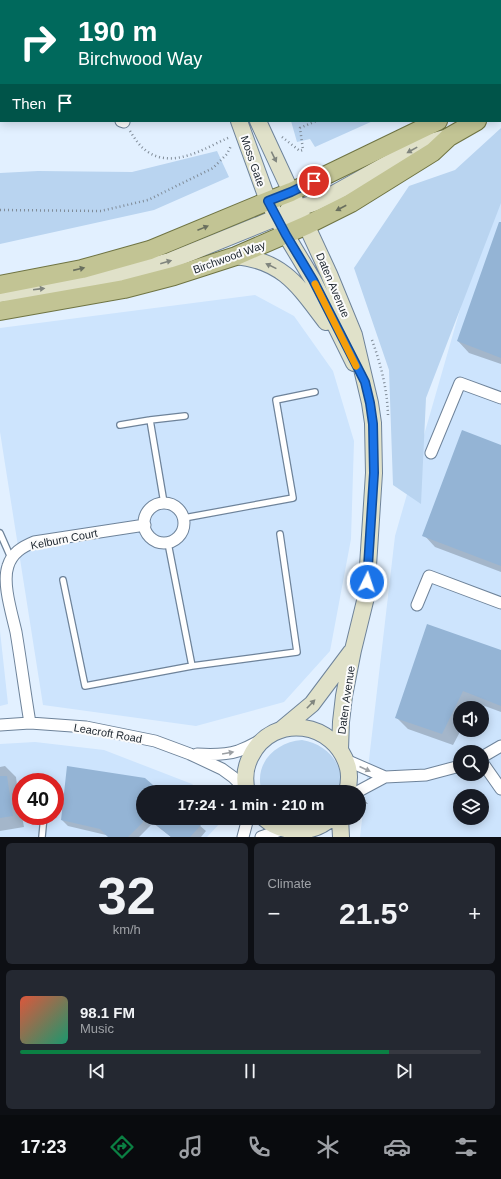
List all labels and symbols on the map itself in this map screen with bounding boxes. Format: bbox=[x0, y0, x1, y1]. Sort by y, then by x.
street label: Moss Gate bbox=[239, 134, 267, 188]
one-way arrow bbox=[406, 146, 418, 153]
one-way arrow bbox=[271, 151, 277, 162]
pin bbox=[297, 164, 331, 198]
one-way arrow bbox=[335, 204, 347, 211]
one-way arrow bbox=[197, 225, 209, 231]
street label: Birchwood Way bbox=[191, 238, 267, 276]
street label: Daten Avenue bbox=[314, 251, 352, 319]
one-way arrow bbox=[160, 259, 172, 265]
one-way arrow bbox=[265, 263, 277, 269]
one-way arrow bbox=[73, 266, 86, 272]
one-way arrow bbox=[33, 286, 45, 292]
street label: Kelburn Court bbox=[30, 527, 98, 551]
position arrow bbox=[346, 561, 388, 603]
street label: Daten Avenue bbox=[335, 665, 357, 735]
one-way arrow bbox=[306, 699, 316, 709]
street label: Leacroft Road bbox=[73, 721, 143, 745]
one-way arrow bbox=[222, 749, 234, 755]
one-way arrow bbox=[360, 766, 372, 772]
speed limit sign: 40 bbox=[12, 773, 64, 825]

